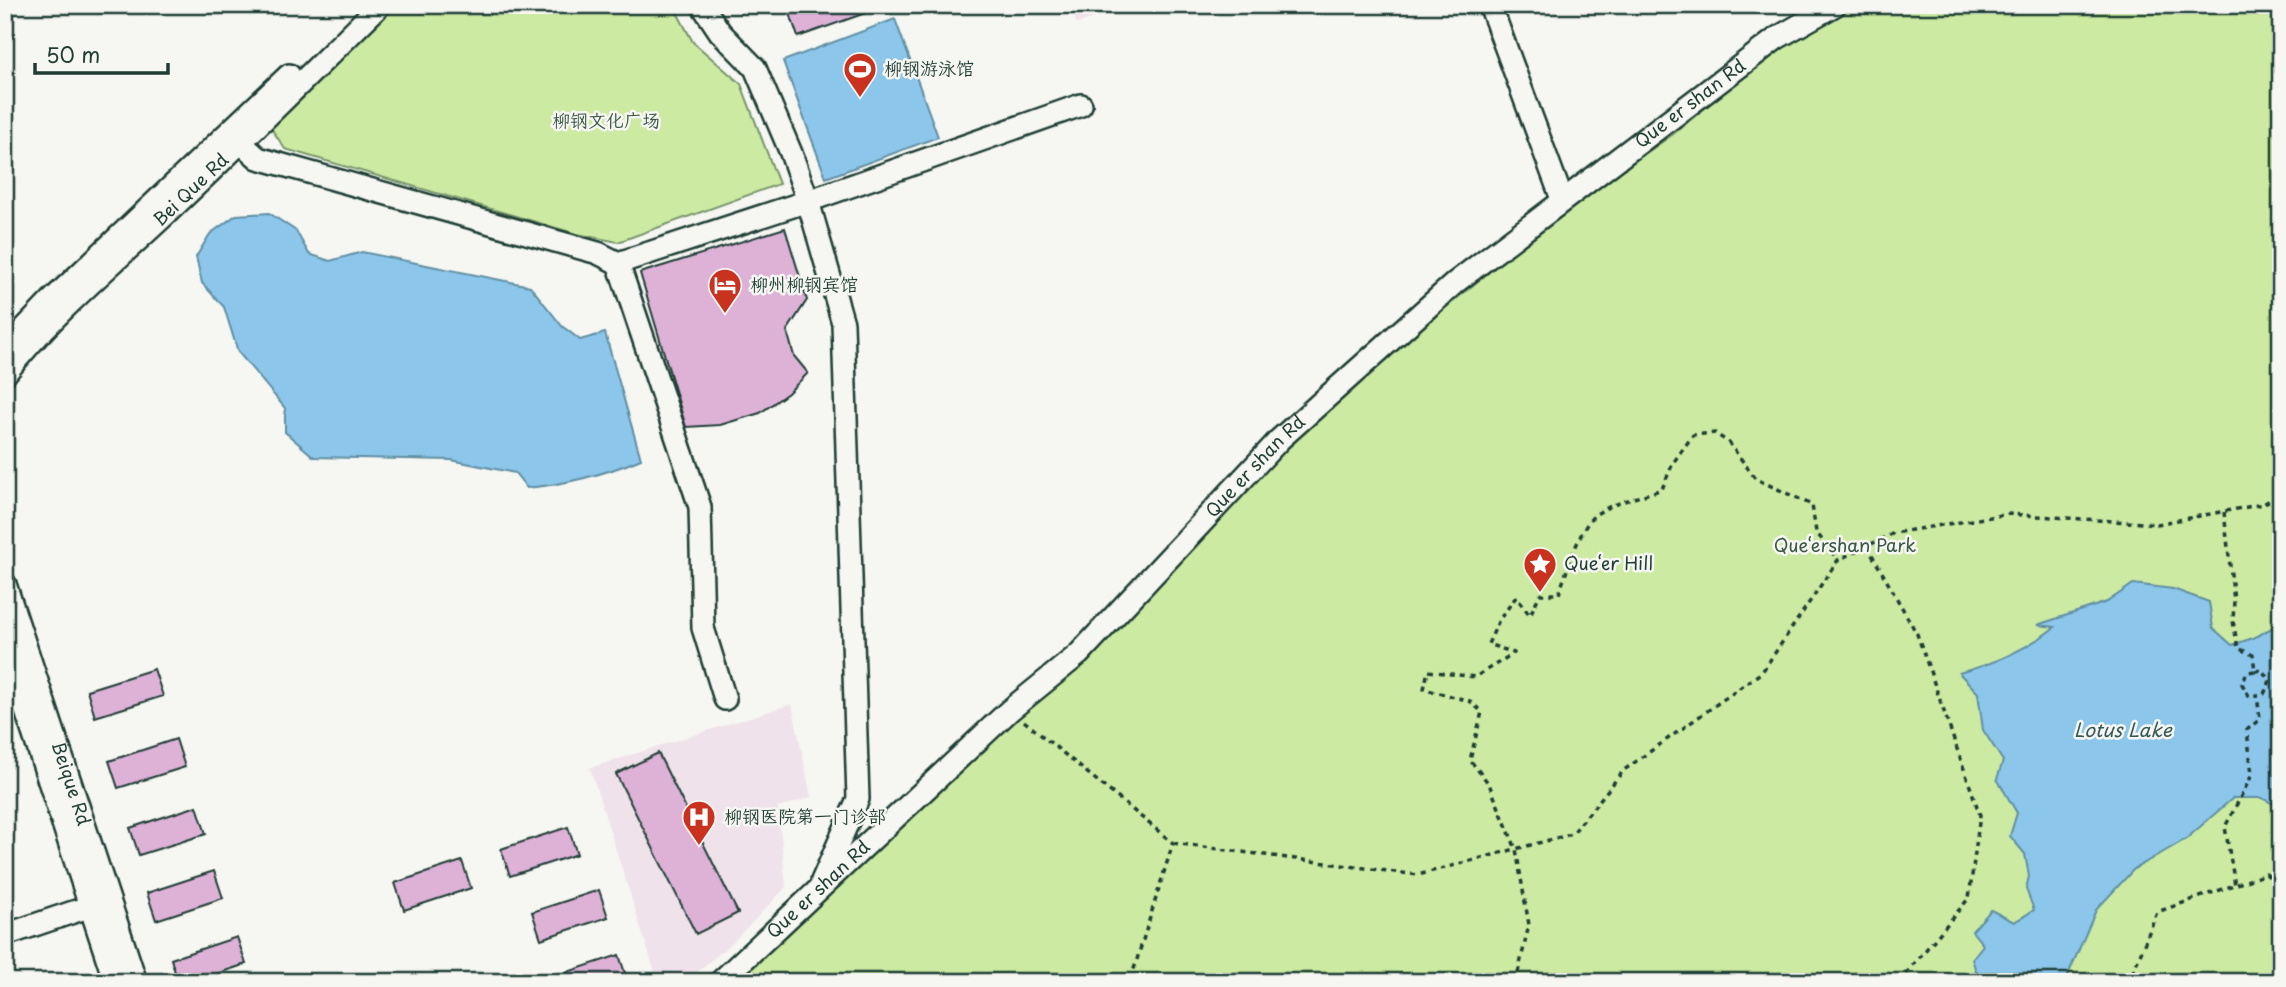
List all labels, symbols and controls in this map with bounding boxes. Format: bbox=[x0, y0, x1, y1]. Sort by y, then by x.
scale bar bbox=[35, 32, 168, 76]
text: 50 m bbox=[46, 38, 100, 70]
sports icon: 柳钢游泳馆 bbox=[841, 50, 879, 99]
street label: Que er shan Rd bbox=[1628, 52, 1751, 154]
place label: 柳钢游泳馆 bbox=[884, 54, 974, 81]
park label: 柳钢文化广场 bbox=[552, 106, 660, 133]
street label: Bei Que Rd bbox=[146, 146, 234, 232]
hotel icon: 柳州柳钢宾馆 bbox=[706, 266, 744, 315]
place label: 柳州柳钢宾馆 bbox=[750, 270, 858, 297]
street label: Que er shan Rd bbox=[1198, 408, 1310, 523]
park label: Que‘ershan Park bbox=[1774, 531, 1916, 558]
place icon: Que‘er Hill bbox=[1521, 545, 1559, 594]
place label: Que‘er Hill bbox=[1564, 549, 1653, 576]
water label: Lotus Lake bbox=[2074, 715, 2173, 743]
street label: Beique Rd bbox=[46, 737, 98, 829]
hospital icon: 柳钢医院第一门诊部 bbox=[680, 798, 718, 847]
place label: 柳钢医院第一门诊部 bbox=[724, 802, 886, 829]
street label: Que er shan Rd bbox=[760, 833, 875, 944]

